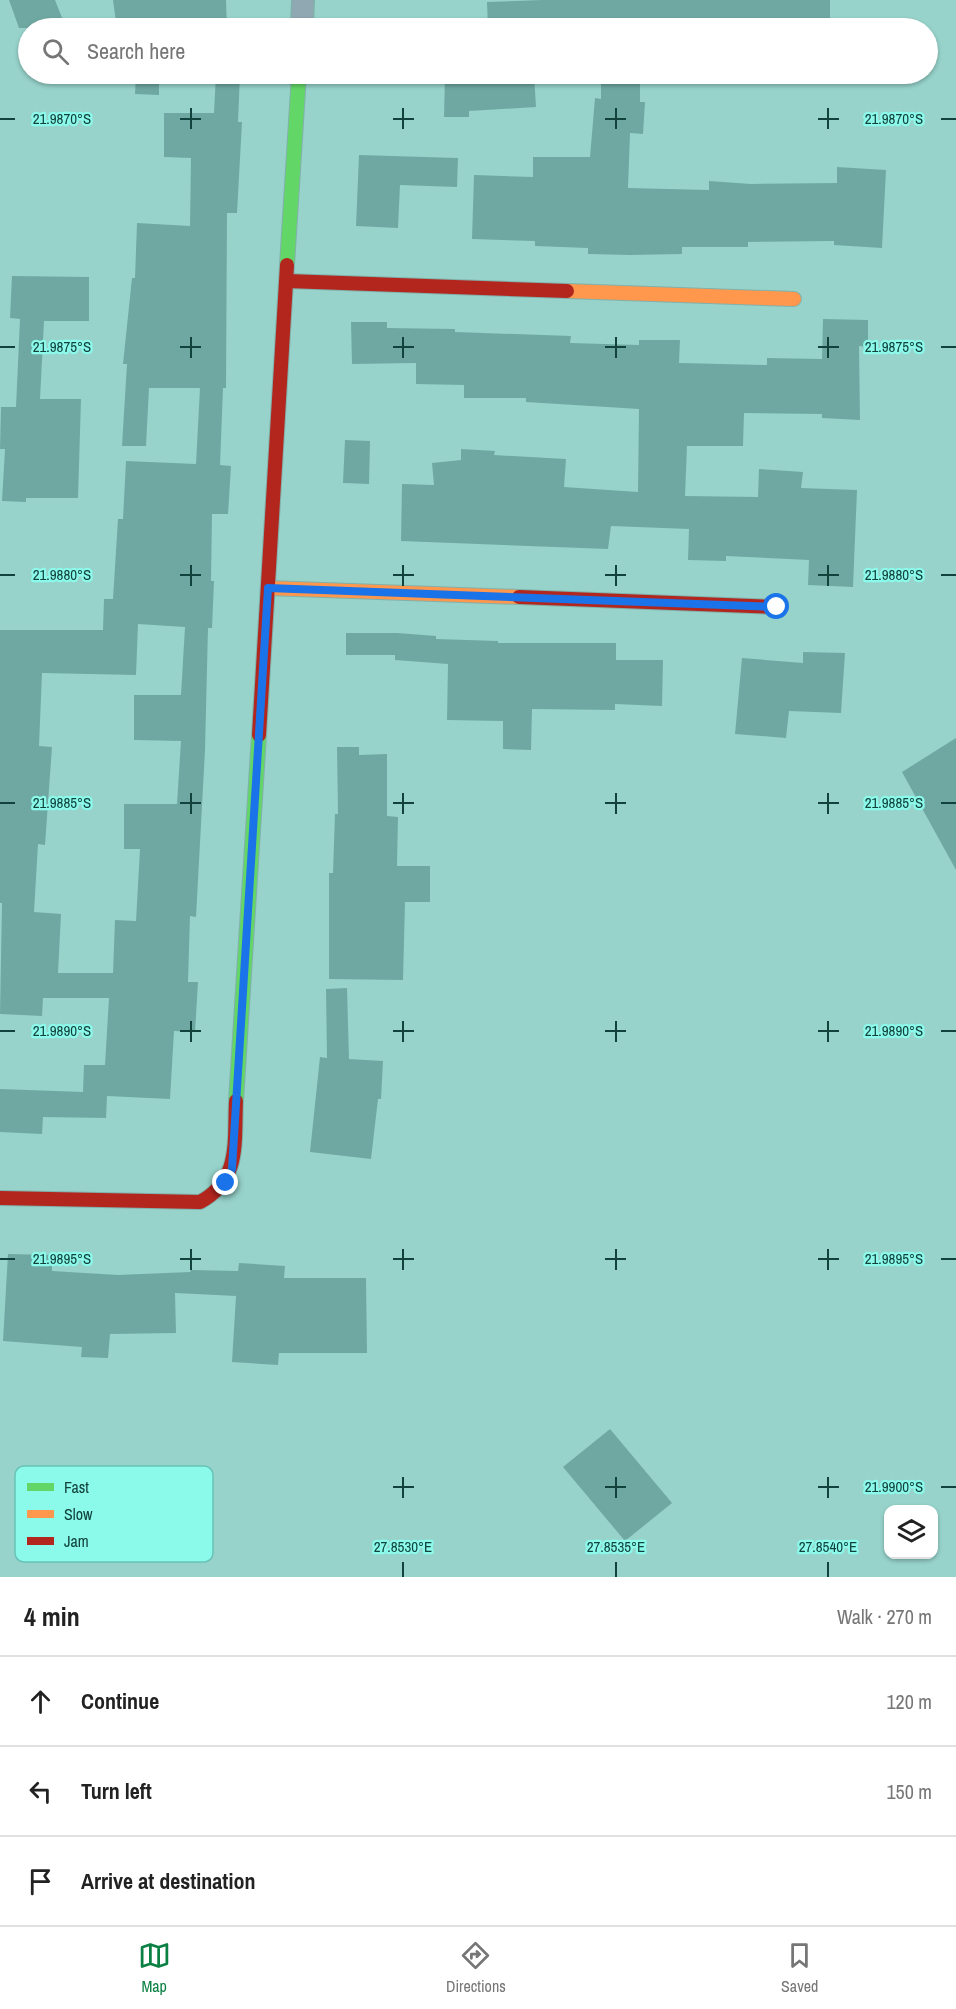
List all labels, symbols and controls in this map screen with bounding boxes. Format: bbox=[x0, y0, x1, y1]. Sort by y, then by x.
search box bbox=[18, 18, 938, 84]
icon: search bbox=[39, 35, 72, 68]
text: Search here bbox=[87, 36, 185, 66]
text: 21.9870°S bbox=[33, 108, 91, 129]
text: 21.9870°S bbox=[865, 108, 923, 129]
text: 21.9875°S bbox=[33, 336, 91, 357]
text: 21.9875°S bbox=[865, 336, 923, 357]
text: 21.9880°S bbox=[33, 564, 91, 585]
text: 21.9880°S bbox=[865, 564, 923, 585]
route start bbox=[763, 593, 789, 619]
text: 21.9885°S bbox=[33, 792, 91, 813]
text: 21.9885°S bbox=[865, 792, 923, 813]
text: 21.9890°S bbox=[33, 1020, 91, 1041]
text: 21.9890°S bbox=[865, 1020, 923, 1041]
route end bbox=[212, 1169, 238, 1195]
text: 21.9895°S bbox=[33, 1248, 91, 1269]
text: 21.9895°S bbox=[865, 1248, 923, 1269]
legend bbox=[15, 1466, 213, 1562]
text: Fast bbox=[64, 1476, 89, 1498]
text: 21.9900°S bbox=[865, 1476, 923, 1497]
text: Slow bbox=[64, 1503, 93, 1525]
map controls bbox=[884, 1505, 938, 1559]
button: layers bbox=[884, 1505, 938, 1559]
text: Jam bbox=[64, 1530, 89, 1552]
text: 27.8530°E bbox=[374, 1536, 432, 1557]
text: 27.8535°E bbox=[587, 1536, 645, 1557]
text: 27.8540°E bbox=[799, 1536, 857, 1557]
text: 4 min bbox=[24, 1599, 80, 1634]
text: Walk · 270 m bbox=[837, 1603, 932, 1630]
icon: ahead bbox=[24, 1685, 57, 1718]
text: Continue bbox=[81, 1686, 159, 1716]
text: 120 m bbox=[886, 1688, 932, 1715]
icon: left bbox=[24, 1775, 57, 1808]
text: Turn left bbox=[81, 1776, 152, 1806]
text: 150 m bbox=[886, 1778, 932, 1805]
icon: arrive bbox=[24, 1865, 57, 1898]
text: Arrive at destination bbox=[81, 1866, 255, 1896]
tab: Map bbox=[138, 1939, 171, 1997]
tab: Directions bbox=[446, 1939, 506, 1997]
tab: Saved bbox=[781, 1939, 818, 1997]

